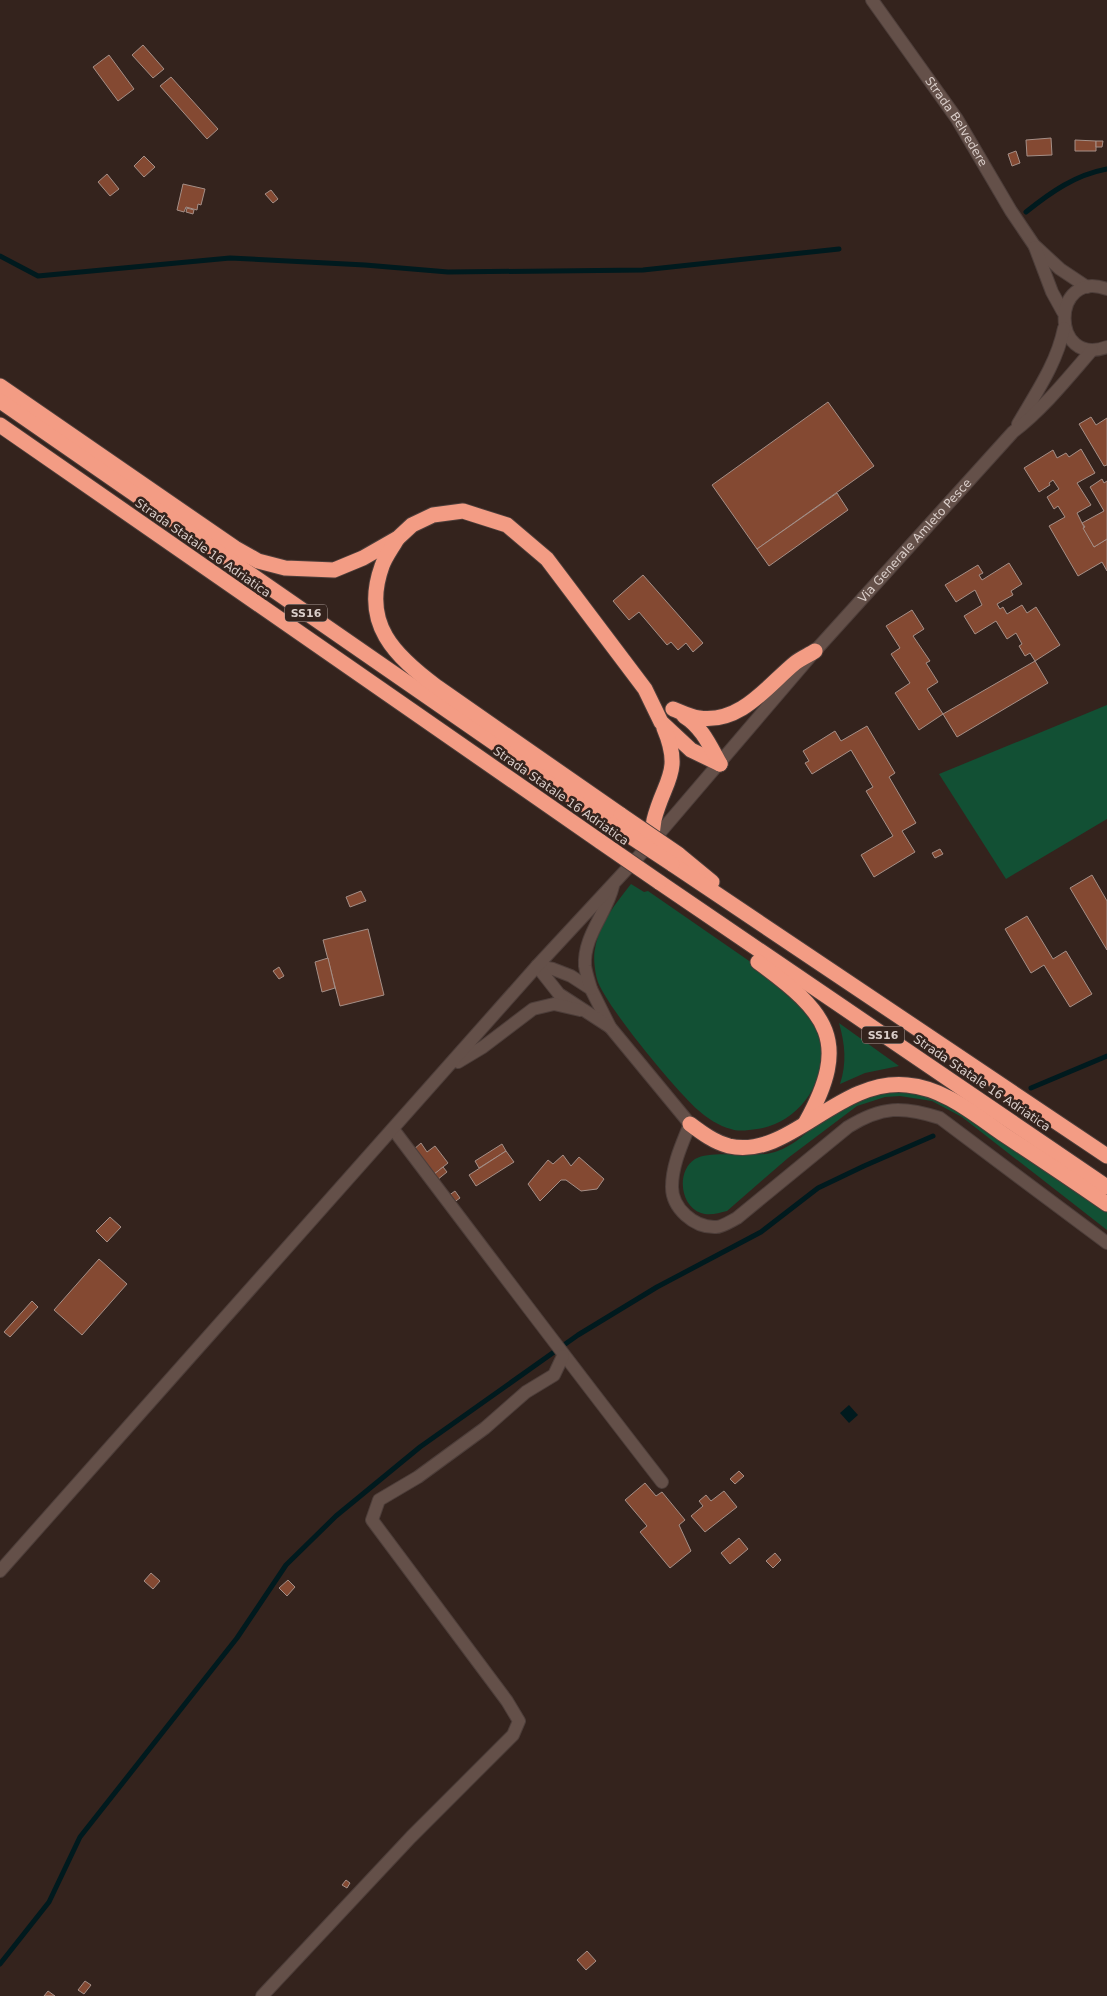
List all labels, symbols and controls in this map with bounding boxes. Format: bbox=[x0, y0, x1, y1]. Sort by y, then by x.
street label: Strada Belvedere bbox=[922, 74, 990, 169]
street label: Via Generale Amleto Pesce bbox=[855, 476, 974, 605]
street label: Strada Statale 16 Adriatica bbox=[133, 496, 273, 600]
road number: SS16 bbox=[285, 604, 327, 622]
street label: Strada Statale 16 Adriatica bbox=[491, 744, 631, 848]
road number: SS16 bbox=[862, 1026, 904, 1044]
street label: Strada Statale 16 Adriatica bbox=[911, 1032, 1053, 1134]

